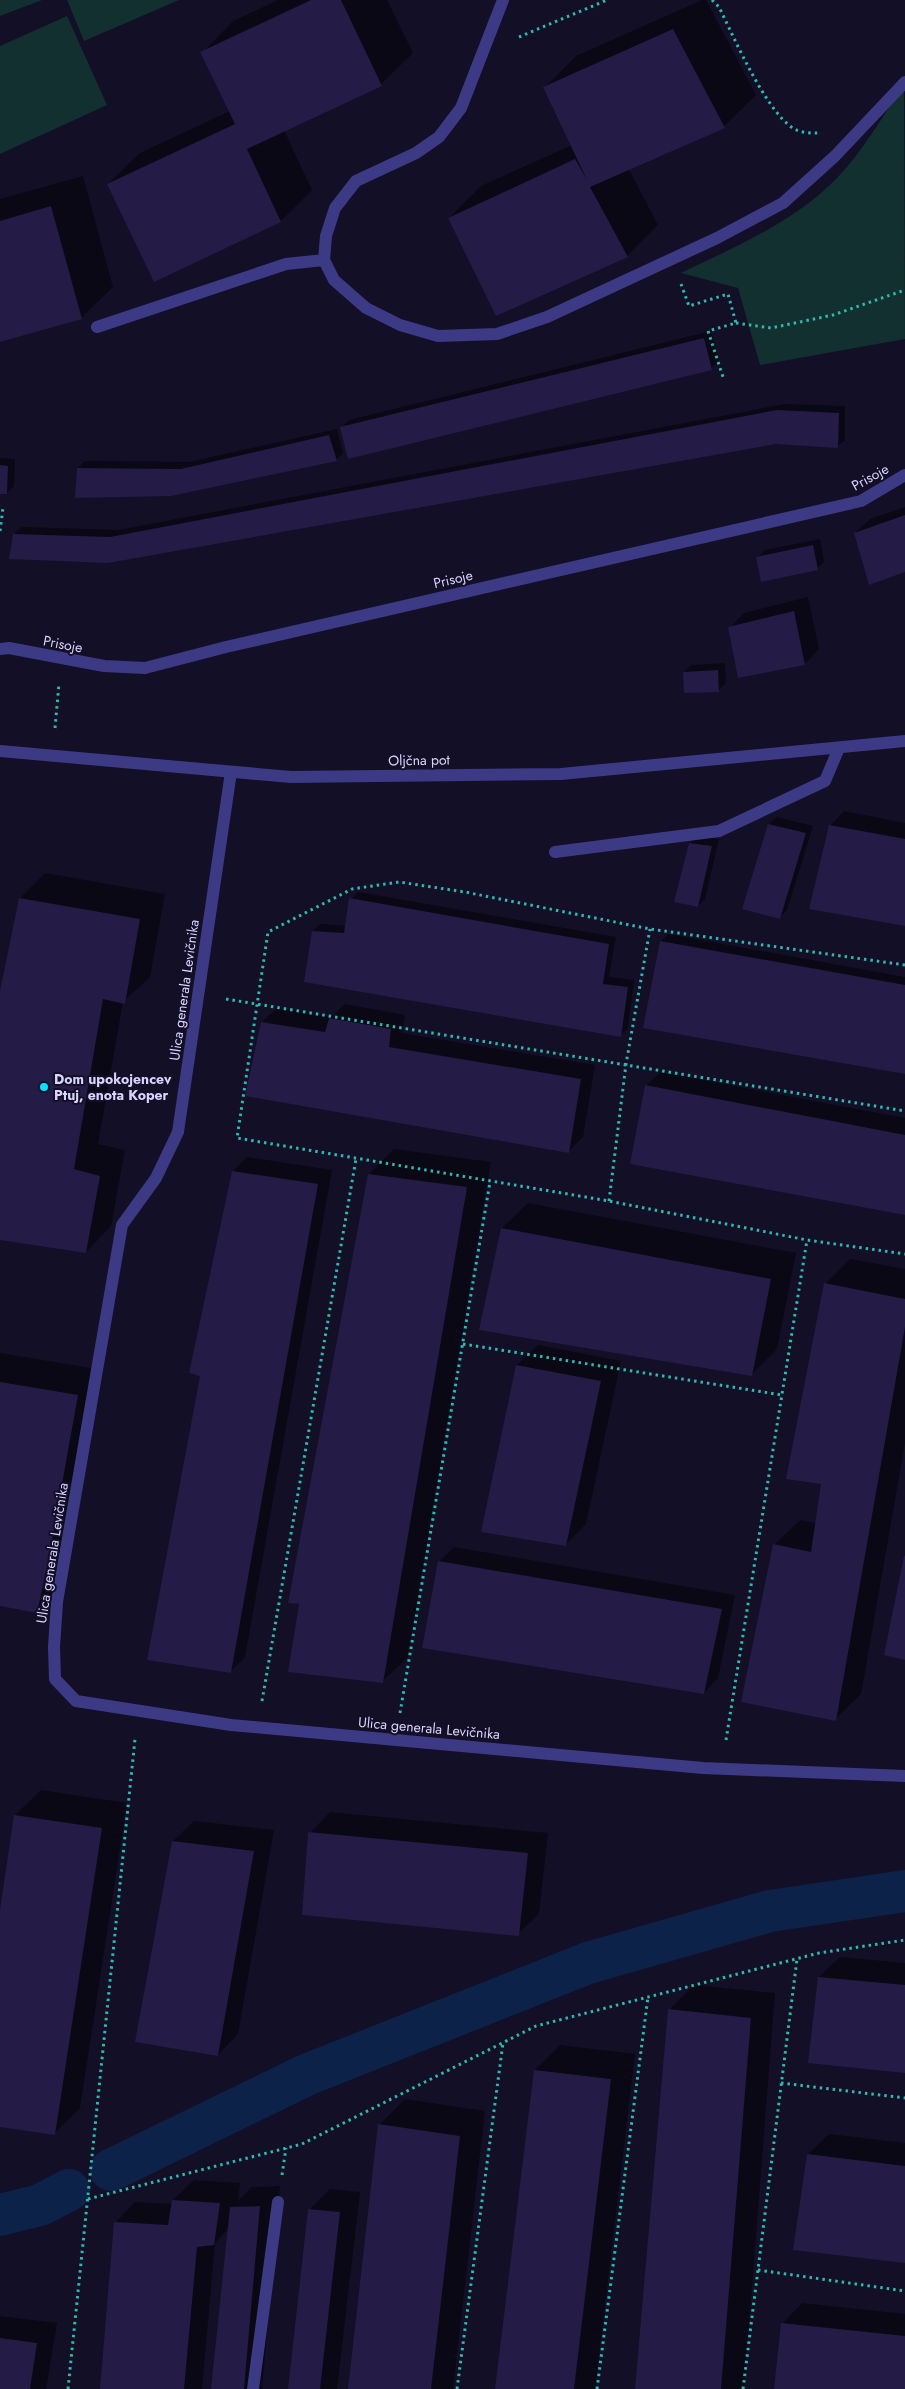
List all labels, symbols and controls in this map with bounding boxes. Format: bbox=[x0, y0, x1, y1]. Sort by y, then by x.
street label: Prisoje bbox=[848, 459, 892, 495]
street label: Prisoje bbox=[431, 565, 475, 593]
street label: Prisoje bbox=[42, 630, 84, 658]
street label: Oljčna pot bbox=[388, 749, 451, 771]
street label: Ulica generala Levičnika bbox=[164, 918, 204, 1062]
place label: Dom upokojencev Ptuj, enota Koper bbox=[54, 1069, 172, 1105]
marker: Dom upokojencev Ptuj, enota Koper bbox=[38, 1081, 50, 1093]
street label: Ulica generala Levičnika bbox=[31, 1481, 73, 1625]
street label: Ulica generala Levičnika bbox=[357, 1712, 501, 1744]

